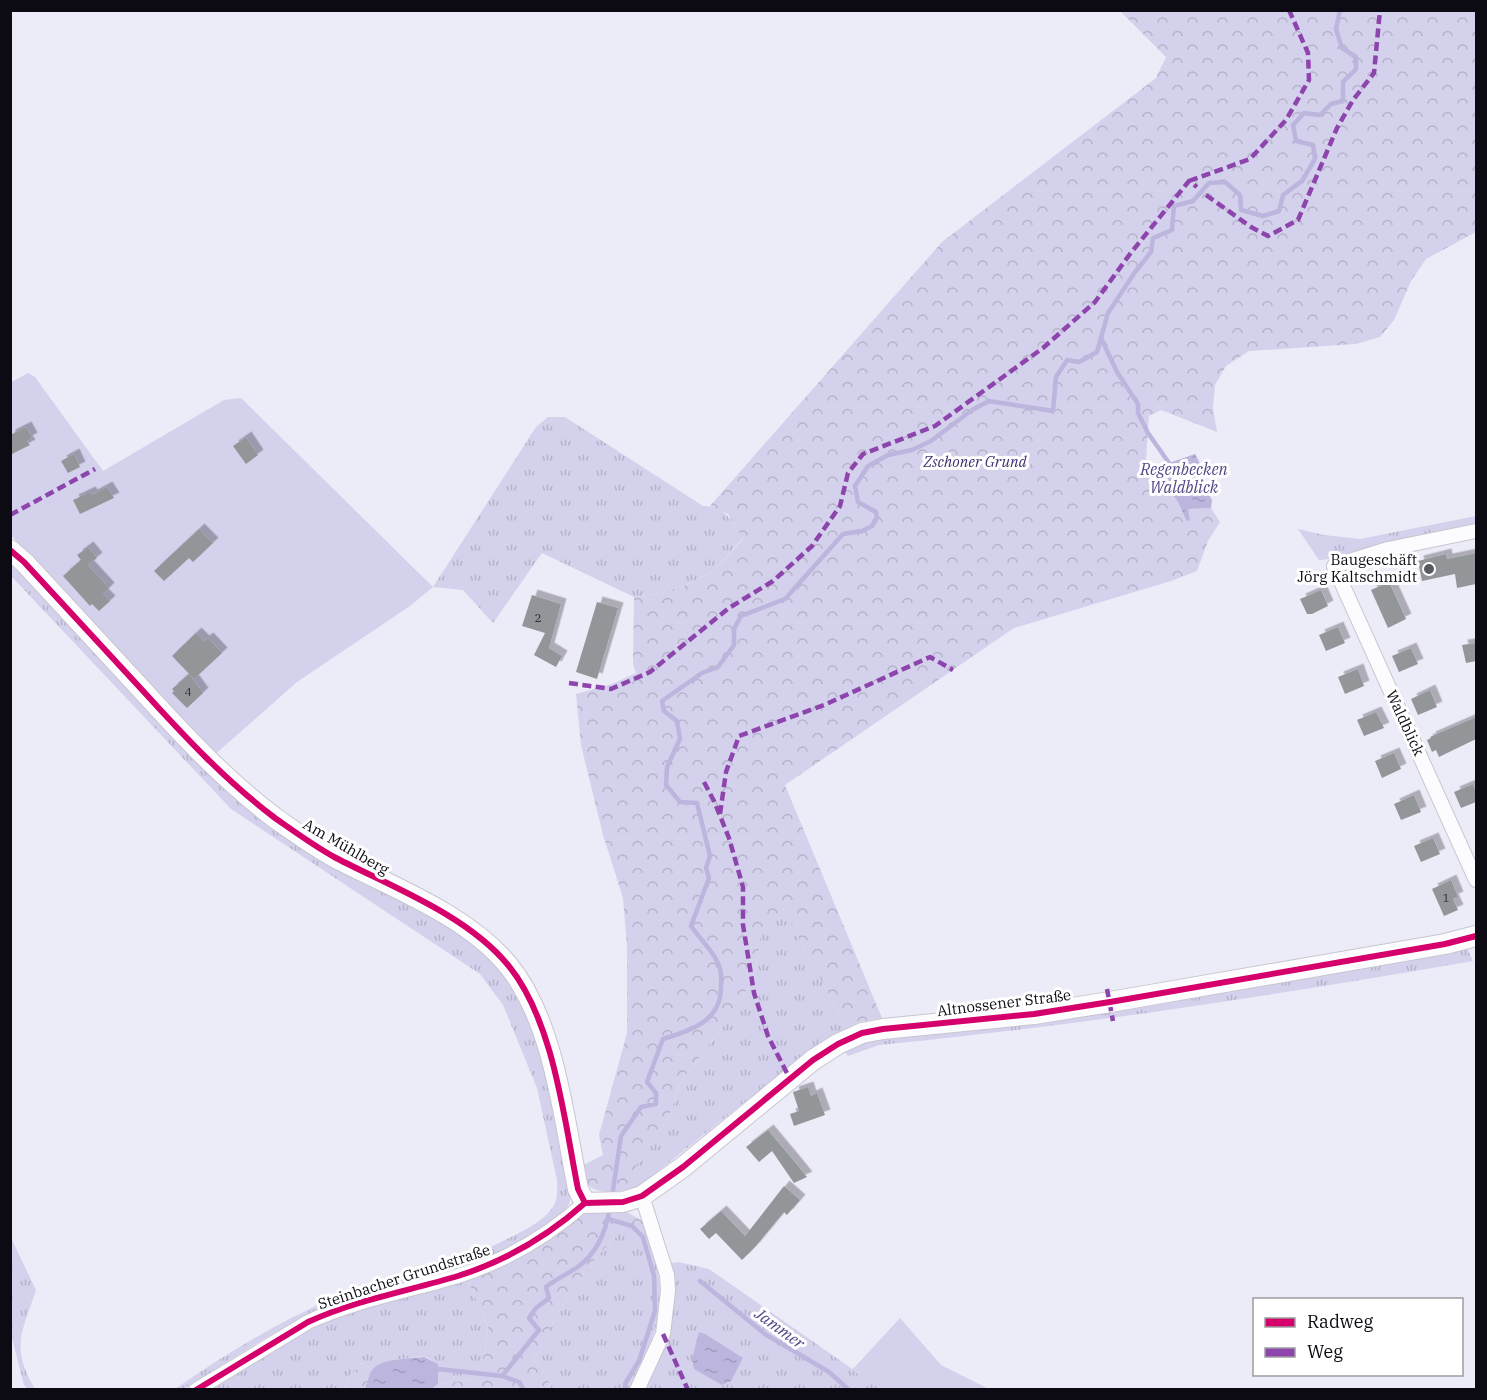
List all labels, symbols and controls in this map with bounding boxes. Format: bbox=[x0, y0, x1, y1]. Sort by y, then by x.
park label: Zschoner Grund bbox=[922, 452, 1027, 471]
water label: Regenbecken Waldblick bbox=[1139, 459, 1228, 497]
place label: Baugeschäft Jörg Kaltschmidt bbox=[1297, 550, 1417, 586]
marker: Baugeschäft Jörg Kaltschmidt bbox=[1422, 562, 1436, 576]
house number: 2 bbox=[534, 610, 542, 625]
house number: 4 bbox=[184, 684, 192, 699]
street label: Waldblick bbox=[1382, 687, 1429, 759]
street label: Am Mühlberg bbox=[300, 814, 393, 879]
house number: 1 bbox=[1442, 890, 1450, 905]
street label: Altnossener Straße bbox=[936, 985, 1072, 1020]
street label: Steinbacher Grundstraße bbox=[315, 1240, 492, 1313]
legend bbox=[1253, 1298, 1463, 1376]
water label: Jammer bbox=[750, 1303, 810, 1353]
text: Radweg bbox=[1307, 1310, 1373, 1333]
text: Weg bbox=[1307, 1340, 1343, 1363]

